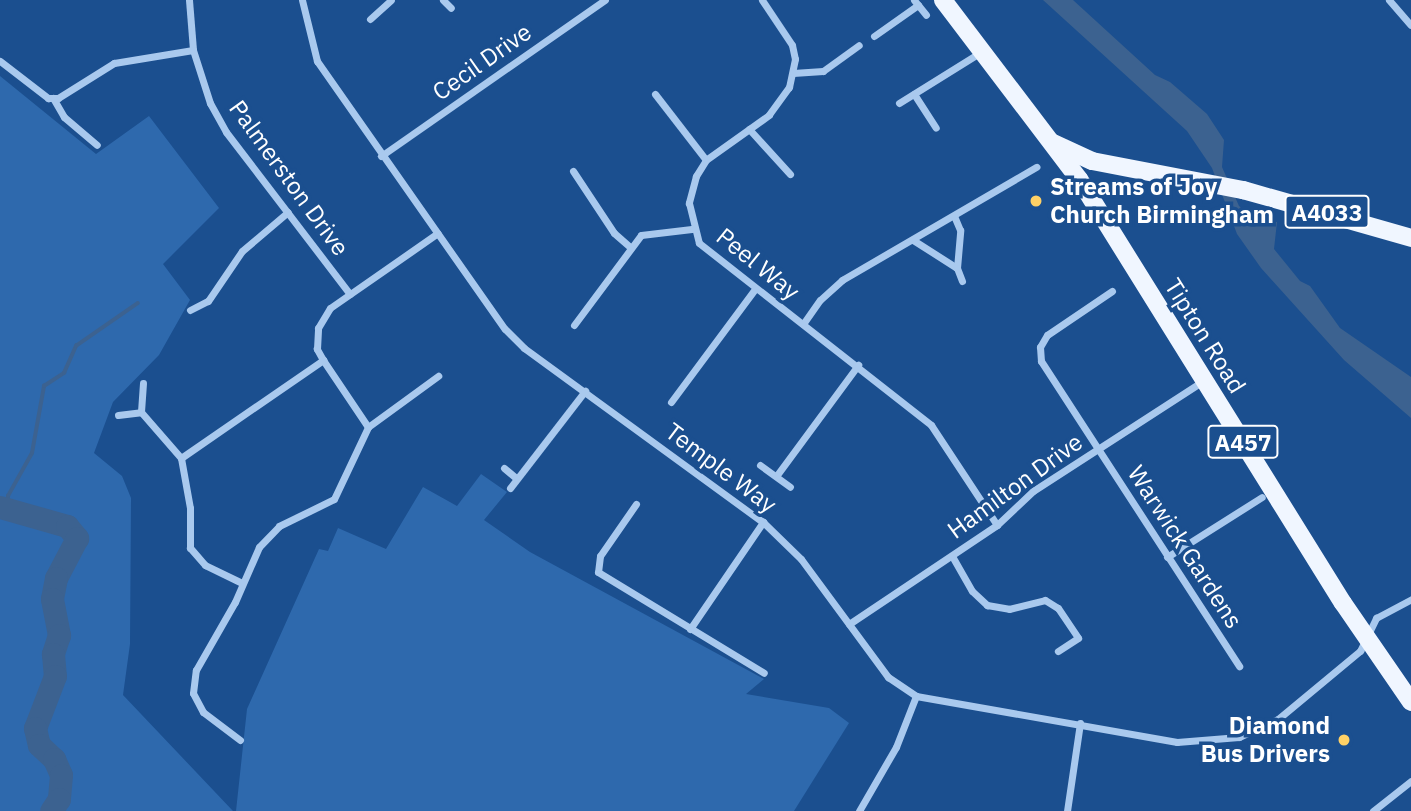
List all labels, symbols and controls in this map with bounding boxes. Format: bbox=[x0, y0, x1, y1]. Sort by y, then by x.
street label: Cecil Drive bbox=[427, 17, 537, 107]
street label: Palmerston Drive bbox=[223, 95, 355, 261]
place label: Streams of Joy Church Birmingham bbox=[1050, 173, 1274, 229]
road number: A4033 bbox=[1283, 192, 1371, 232]
marker: Streams of Joy Church Birmingham bbox=[1028, 193, 1044, 209]
street label: Peel Way bbox=[711, 222, 805, 306]
street label: Tipton Road bbox=[1158, 273, 1252, 399]
street label: Temple Way bbox=[660, 417, 782, 519]
road number: A457 bbox=[1206, 422, 1280, 462]
street label: Hamilton Drive bbox=[942, 427, 1088, 545]
street label: Warwick Gardens bbox=[1122, 460, 1248, 634]
place label: Diamond Bus Drivers bbox=[1201, 712, 1330, 768]
marker: Diamond Bus Drivers bbox=[1336, 732, 1352, 748]

